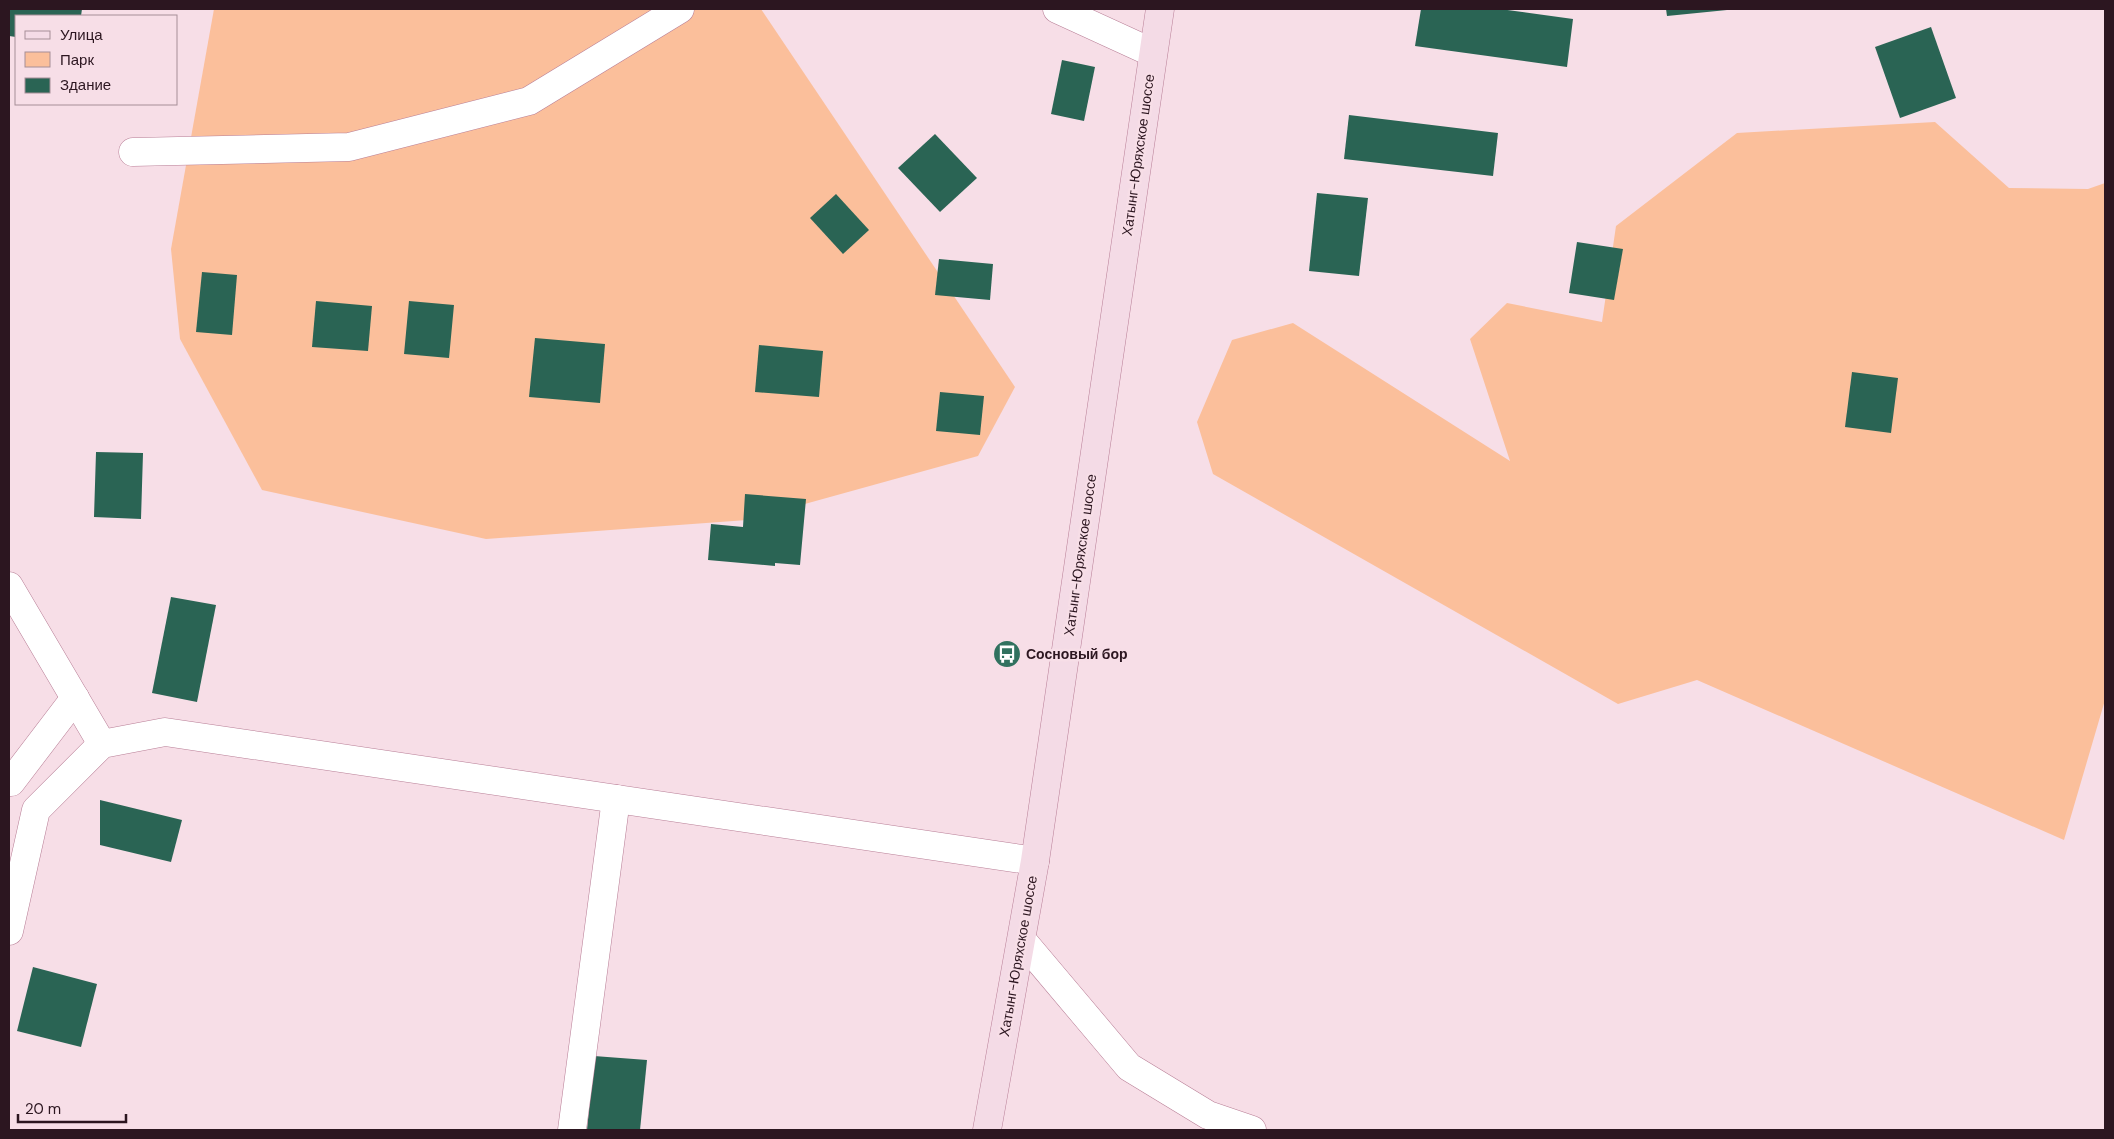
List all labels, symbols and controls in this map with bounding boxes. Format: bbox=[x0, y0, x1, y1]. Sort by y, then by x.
legend bbox=[15, 15, 178, 105]
text: Улица bbox=[60, 25, 103, 45]
text: Парк bbox=[60, 50, 94, 70]
street label: Хатынг-Юряхское шоссе bbox=[1118, 73, 1158, 237]
text: Здание bbox=[60, 75, 111, 95]
street label: Хатынг-Юряхское шоссе bbox=[1060, 473, 1100, 637]
bus stop icon: Сосновый бор bbox=[992, 639, 1022, 669]
place label: Сосновый бор bbox=[1026, 645, 1127, 663]
street label: Хатынг-Юряхское шоссе bbox=[995, 874, 1041, 1038]
scale bar bbox=[18, 1092, 125, 1124]
text: 20 m bbox=[25, 1099, 61, 1119]

